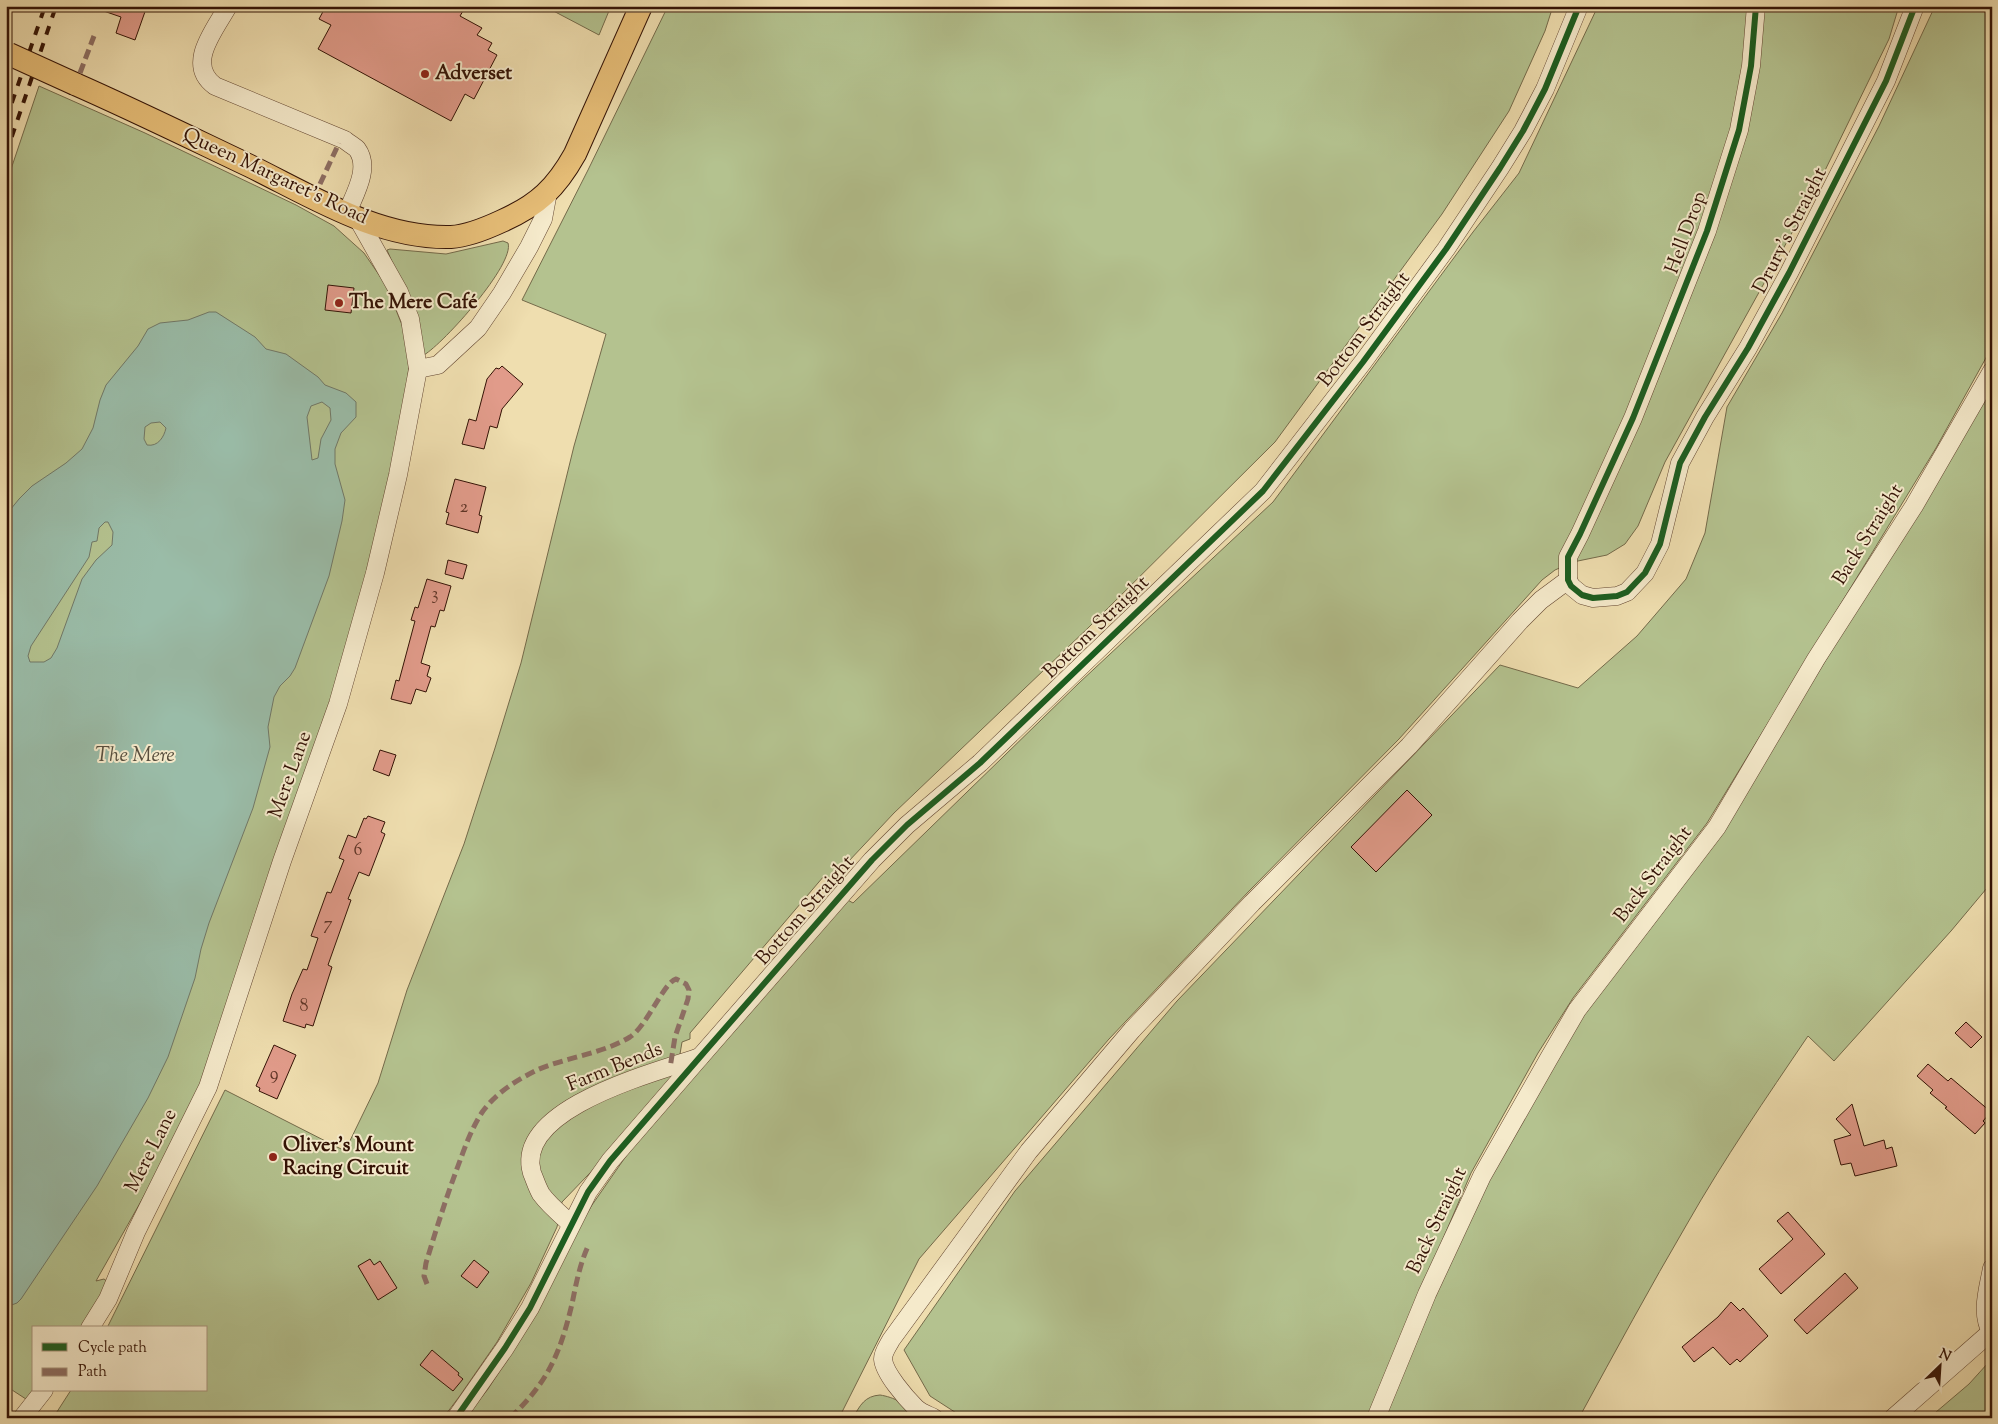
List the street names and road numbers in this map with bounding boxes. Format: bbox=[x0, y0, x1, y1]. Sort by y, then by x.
street label: Queen Margaret's Road bbox=[177, 121, 373, 233]
street label: Drury's Straight bbox=[1747, 163, 1835, 299]
street label: Hell Drop bbox=[1659, 188, 1715, 278]
street label: Bottom Straight bbox=[1312, 266, 1418, 394]
street label: Back Straight bbox=[1826, 478, 1912, 591]
street label: Bottom Straight bbox=[1037, 570, 1157, 686]
street label: Mere Lane bbox=[262, 727, 320, 823]
street label: Back Straight bbox=[1608, 820, 1700, 930]
street label: Bottom Straight bbox=[750, 849, 862, 973]
street label: Farm Bends bbox=[563, 1036, 667, 1100]
street label: Mere Lane bbox=[118, 1104, 186, 1198]
street label: Back Straight bbox=[1401, 1163, 1475, 1279]

